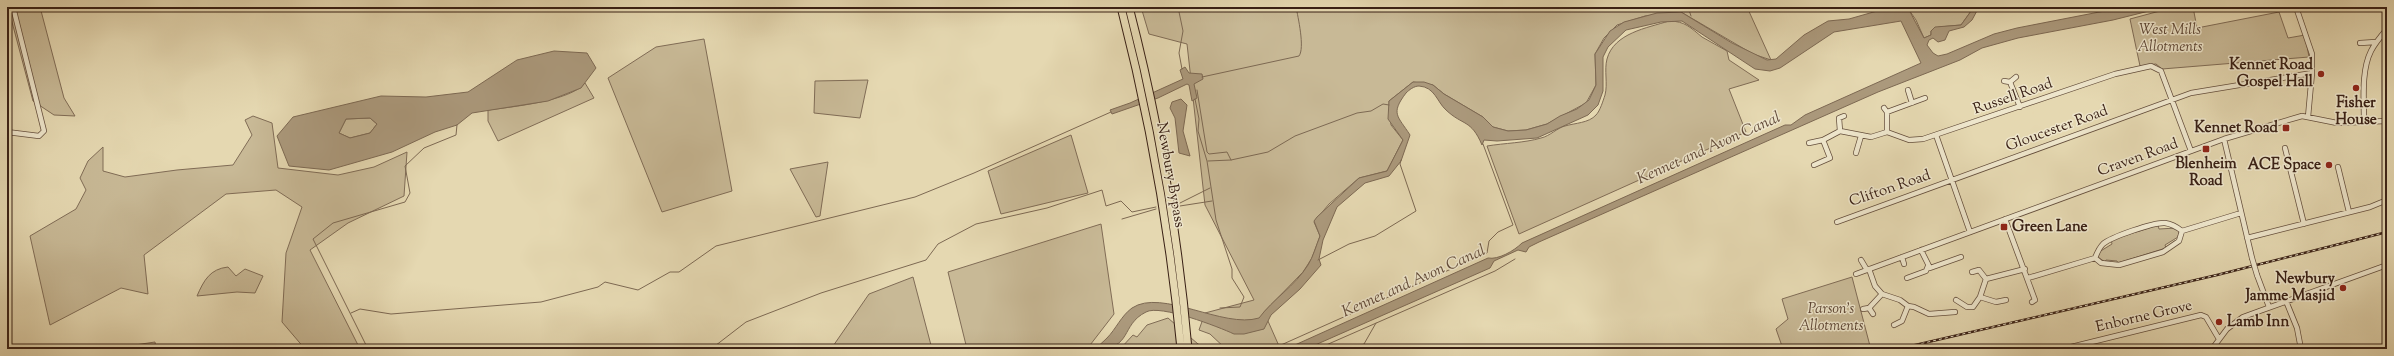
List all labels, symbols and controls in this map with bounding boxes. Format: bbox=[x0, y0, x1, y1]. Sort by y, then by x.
park label: West Mills Allotments bbox=[2137, 20, 2203, 58]
place label: Kennet Road Gospel Hall bbox=[2229, 55, 2314, 93]
marker: Kennet Road Gospel Hall bbox=[2316, 69, 2326, 79]
street label: Russell Road bbox=[1970, 73, 2056, 120]
marker: Fisher House bbox=[2351, 83, 2361, 93]
place label: Fisher House bbox=[2335, 93, 2377, 131]
street label: Gloucester Road bbox=[2003, 101, 2112, 157]
water label: Kennet and Avon Canal bbox=[1633, 107, 1785, 191]
place label: Kennet Road bbox=[2194, 118, 2279, 139]
street label: Newbury Bypass bbox=[1150, 121, 1190, 229]
marker: Kennet Road bbox=[2281, 123, 2291, 133]
street label: Craven Road bbox=[2095, 134, 2182, 182]
marker: Blenheim Road bbox=[2201, 144, 2211, 154]
place label: Blenheim Road bbox=[2175, 154, 2237, 192]
place label: ACE Space bbox=[2247, 155, 2321, 176]
marker: ACE Space bbox=[2324, 160, 2334, 170]
street label: Clifton Road bbox=[1846, 165, 1934, 213]
place label: Green Lane bbox=[2012, 217, 2088, 238]
marker: Green Lane bbox=[1999, 222, 2009, 232]
water label: Kennet and Avon Canal bbox=[1338, 240, 1490, 324]
place label: Newbury Jamme Masjid bbox=[2244, 269, 2336, 307]
marker: Newbury Jamme Masjid bbox=[2338, 283, 2348, 293]
street label: Enborne Grove bbox=[2094, 296, 2194, 338]
park label: Parson's Allotments bbox=[1798, 299, 1864, 337]
place label: Lamb Inn bbox=[2227, 312, 2289, 333]
marker: Lamb Inn bbox=[2214, 317, 2224, 327]

